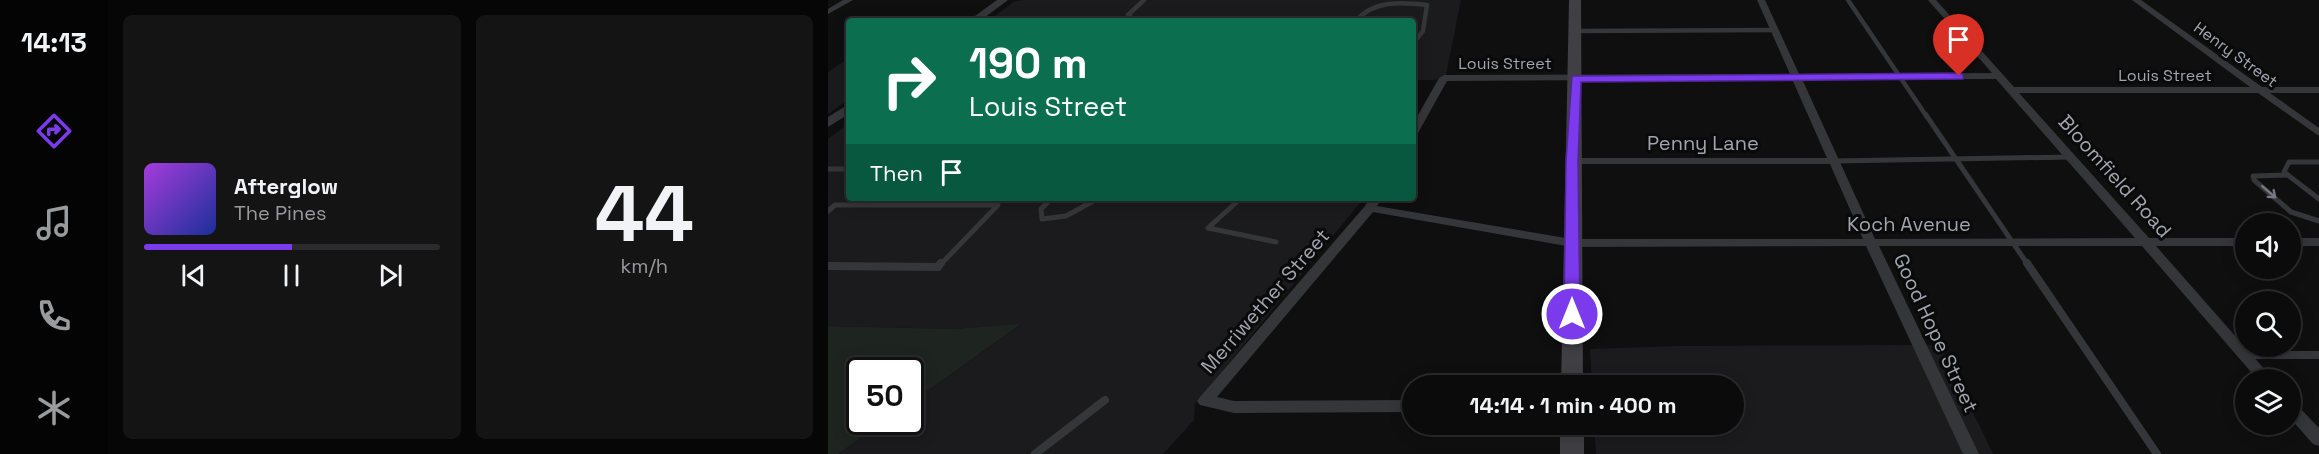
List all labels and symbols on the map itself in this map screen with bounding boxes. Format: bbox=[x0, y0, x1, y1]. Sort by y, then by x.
pin bbox=[1933, 14, 1984, 76]
street label: Henry Street bbox=[2190, 17, 2282, 92]
street label: Louis Street bbox=[1458, 53, 1552, 74]
street label: Louis Street bbox=[2118, 65, 2212, 86]
street label: Bloomfield Road bbox=[2053, 109, 2177, 243]
street label: Penny Lane bbox=[1647, 130, 1759, 156]
one-way arrow bbox=[2261, 186, 2277, 199]
street label: Koch Avenue bbox=[1847, 211, 1971, 237]
street label: Merriwether Street bbox=[1195, 223, 1335, 379]
street label: Good Hope Street bbox=[1888, 249, 1984, 417]
position arrow bbox=[1540, 282, 1604, 346]
speed limit sign: 50 bbox=[846, 357, 924, 435]

